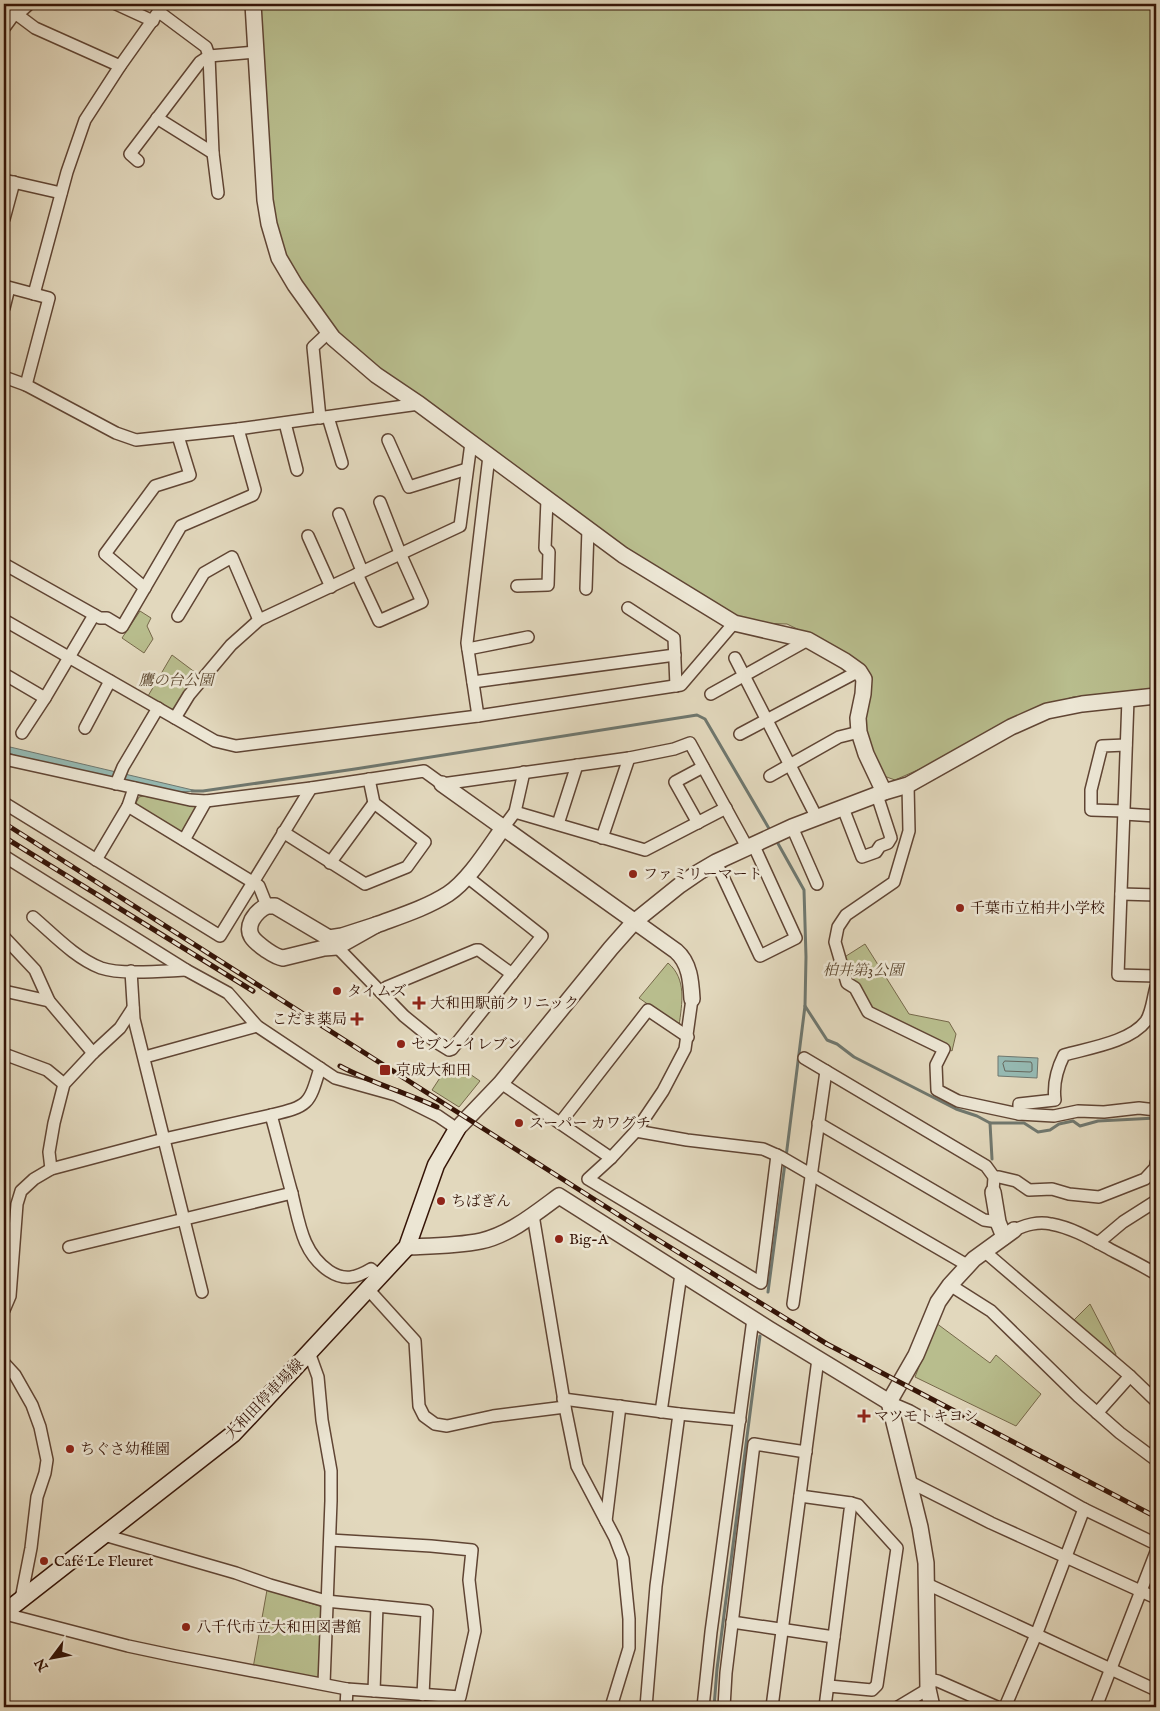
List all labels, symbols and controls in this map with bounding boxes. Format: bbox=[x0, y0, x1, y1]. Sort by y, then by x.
park label: 鷹の台公園 bbox=[138, 671, 216, 690]
place label: ファミリーマート bbox=[643, 865, 763, 884]
marker: ファミリーマート bbox=[627, 868, 639, 880]
place label: 千葉市立柏井小学校 bbox=[970, 899, 1105, 918]
marker: 千葉市立柏井小学校 bbox=[954, 902, 966, 914]
park label: 柏井第3公園 bbox=[823, 961, 906, 980]
place label: タイムズ bbox=[347, 982, 407, 1001]
marker: タイムズ bbox=[331, 985, 343, 997]
place label: 大和田駅前クリニック bbox=[430, 994, 579, 1013]
marker: 大和田駅前クリニック bbox=[412, 996, 426, 1010]
place label: こだま薬局 bbox=[272, 1010, 347, 1029]
marker: こだま薬局 bbox=[351, 1013, 363, 1025]
place label: セブン-イレブン bbox=[411, 1035, 522, 1054]
marker: セブン-イレブン bbox=[395, 1038, 407, 1050]
place label: 京成大和田 bbox=[396, 1061, 471, 1080]
marker: 京成大和田 bbox=[378, 1063, 392, 1077]
place label: スーパー カワグチ bbox=[529, 1114, 651, 1133]
marker: スーパー カワグチ bbox=[513, 1117, 525, 1129]
place label: ちばぎん bbox=[451, 1192, 511, 1211]
marker: ちばぎん bbox=[435, 1195, 447, 1207]
place label: Big-A bbox=[569, 1230, 609, 1249]
marker: Big-A bbox=[553, 1233, 565, 1245]
street label: 大和田停車場線 bbox=[221, 1355, 308, 1444]
place label: マツモトキヨシ bbox=[874, 1407, 979, 1426]
marker: マツモトキヨシ bbox=[858, 1410, 870, 1422]
place label: ちぐさ幼稚園 bbox=[80, 1440, 170, 1459]
marker: ちぐさ幼稚園 bbox=[64, 1443, 76, 1455]
place label: Café Le Fleuret bbox=[54, 1552, 153, 1571]
marker: Café Le Fleuret bbox=[38, 1555, 50, 1567]
place label: 八千代市立大和田図書館 bbox=[196, 1618, 361, 1637]
marker: 八千代市立大和田図書館 bbox=[180, 1621, 192, 1633]
north arrow bbox=[28, 1634, 78, 1684]
text: N bbox=[31, 1654, 53, 1675]

